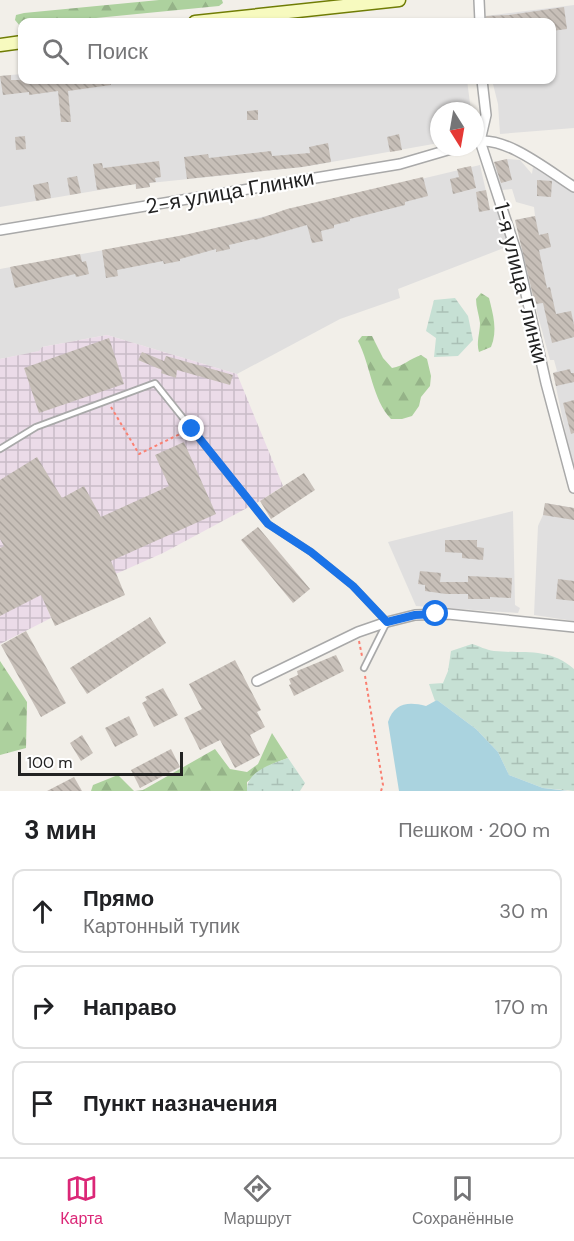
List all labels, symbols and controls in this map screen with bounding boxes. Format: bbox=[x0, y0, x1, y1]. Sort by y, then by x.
search box bbox=[18, 18, 556, 84]
icon: search bbox=[39, 35, 72, 68]
text: Поиск bbox=[87, 37, 148, 66]
north arrow bbox=[430, 102, 484, 156]
street label: 2-я улица Глинки bbox=[144, 163, 316, 221]
street label: 1-я улица Глинки bbox=[487, 200, 555, 366]
route end bbox=[178, 415, 204, 441]
route start bbox=[422, 600, 448, 626]
scale bar bbox=[18, 749, 183, 776]
text: 100 m bbox=[27, 752, 72, 773]
text: 3 мин bbox=[24, 813, 97, 847]
text: Пешком · 200 m bbox=[398, 817, 550, 843]
text: Прямо bbox=[83, 884, 154, 913]
icon: ahead bbox=[26, 895, 59, 928]
text: 30 m bbox=[499, 898, 548, 924]
text: Картонный тупик bbox=[83, 913, 240, 939]
icon: right bbox=[26, 991, 59, 1024]
text: Направо bbox=[83, 993, 177, 1022]
text: 170 m bbox=[495, 994, 548, 1020]
icon: arrive bbox=[26, 1087, 59, 1120]
text: Пункт назначения bbox=[83, 1089, 278, 1118]
tab: Карта bbox=[60, 1172, 103, 1229]
tab: Маршрут bbox=[223, 1172, 292, 1229]
tab: Сохранённые bbox=[412, 1172, 514, 1229]

